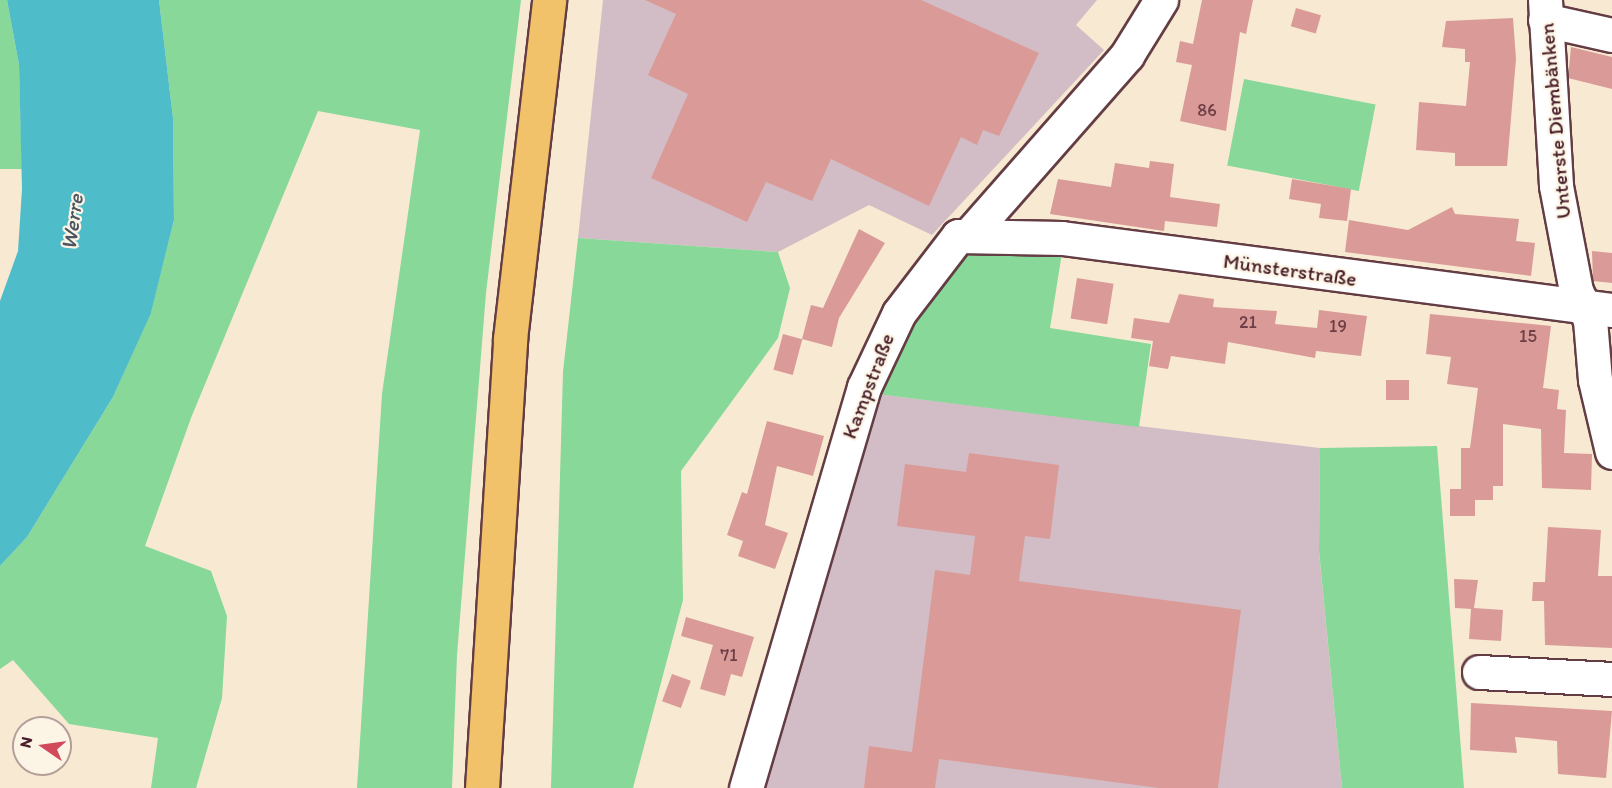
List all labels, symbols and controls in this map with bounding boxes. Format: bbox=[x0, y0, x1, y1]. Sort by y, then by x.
street label: Unterste Diembänken bbox=[1534, 22, 1576, 220]
house number: 86 bbox=[1197, 99, 1217, 121]
water label: Werre bbox=[55, 192, 89, 252]
street label: Münsterstraße bbox=[1222, 248, 1358, 292]
house number: 21 bbox=[1239, 311, 1257, 333]
house number: 19 bbox=[1329, 315, 1347, 337]
house number: 15 bbox=[1519, 325, 1537, 347]
street label: Kampstraße bbox=[836, 330, 900, 442]
house number: 71 bbox=[720, 644, 738, 666]
north arrow bbox=[12, 716, 72, 776]
text: N bbox=[15, 735, 36, 750]

